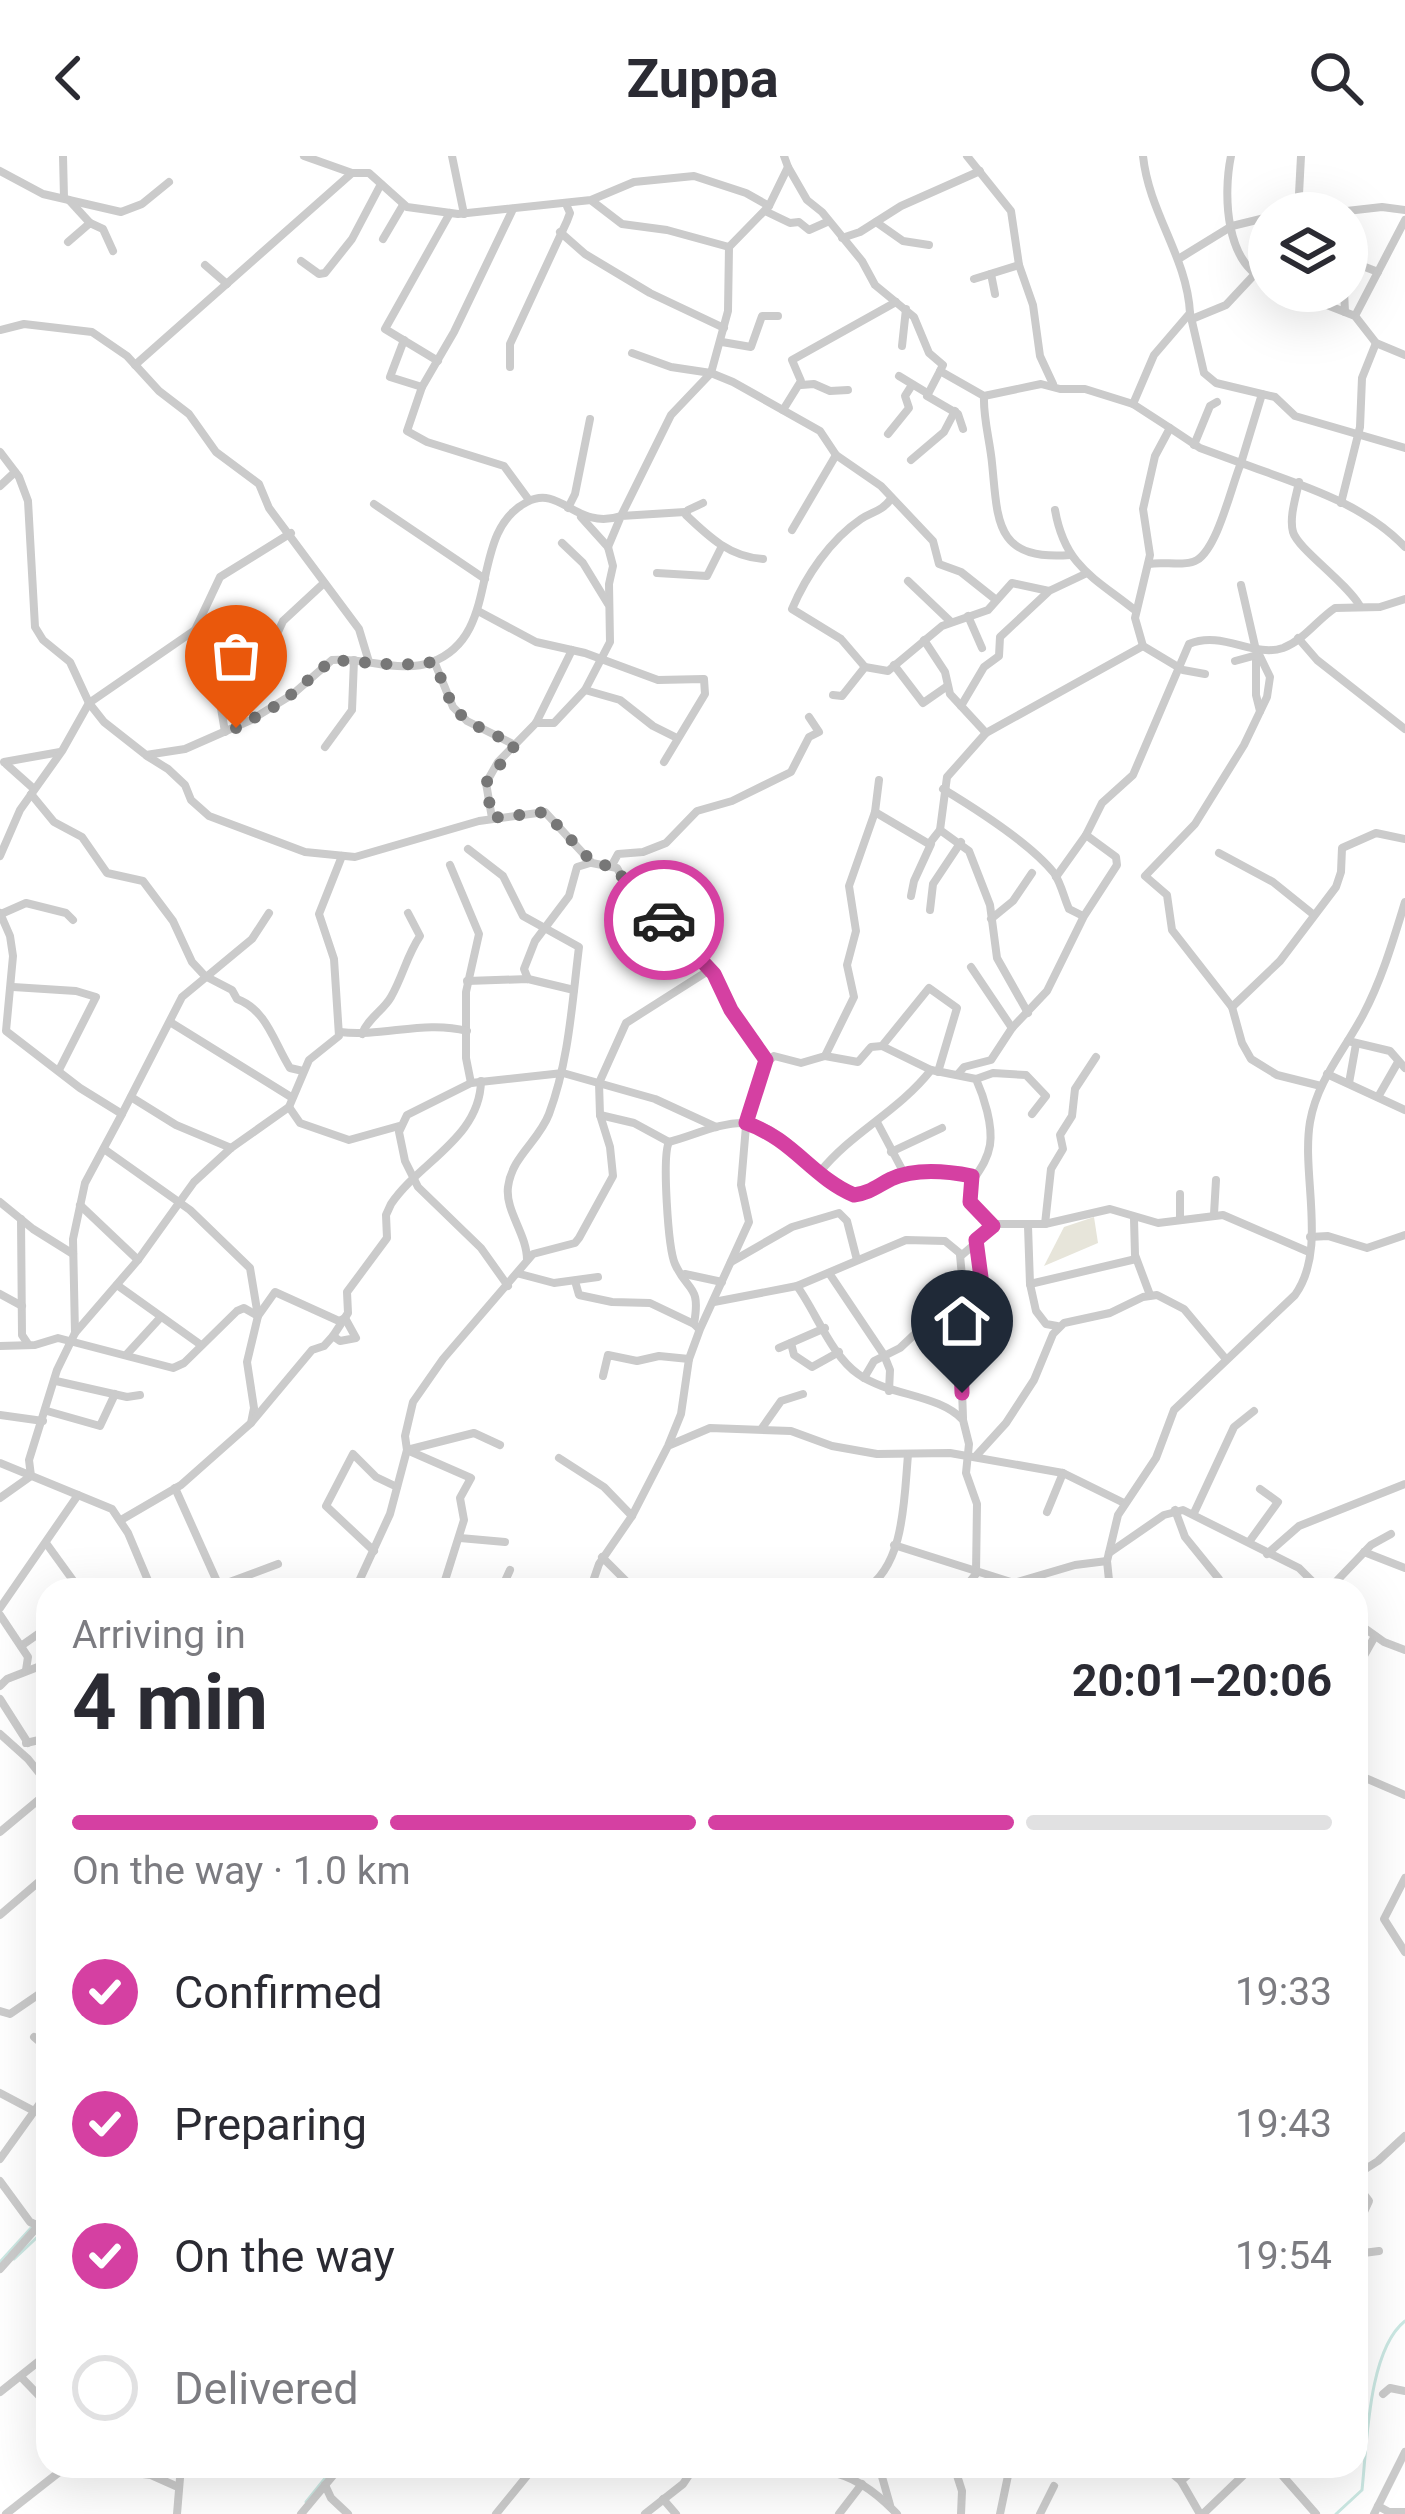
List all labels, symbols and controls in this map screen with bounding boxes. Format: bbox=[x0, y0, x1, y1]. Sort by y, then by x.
icon: back bbox=[36, 45, 102, 111]
icon: search bbox=[1303, 45, 1369, 111]
text: Zuppa bbox=[626, 47, 779, 110]
map controls bbox=[1248, 192, 1368, 312]
button: layers bbox=[1248, 192, 1368, 312]
pin bbox=[185, 605, 287, 728]
icon: bag bbox=[203, 623, 269, 689]
courier bbox=[604, 860, 724, 980]
icon: car bbox=[631, 887, 697, 953]
pin bbox=[911, 1270, 1013, 1393]
icon: home bbox=[929, 1288, 995, 1354]
text: Arriving in bbox=[72, 1612, 246, 1658]
text: 20:01–20:06 bbox=[1072, 1654, 1332, 1707]
text: 4 min bbox=[72, 1657, 268, 1748]
text: On the way · 1.0 km bbox=[72, 1848, 411, 1894]
icon: check bbox=[72, 1959, 138, 2025]
text: Confirmed bbox=[174, 1966, 383, 2019]
text: 19:33 bbox=[1235, 1969, 1332, 2015]
icon: check bbox=[72, 2091, 138, 2157]
text: Preparing bbox=[174, 2098, 367, 2151]
text: 19:43 bbox=[1235, 2101, 1332, 2147]
icon: check bbox=[72, 2223, 138, 2289]
text: On the way bbox=[174, 2230, 395, 2283]
text: 19:54 bbox=[1235, 2233, 1332, 2279]
text: Delivered bbox=[174, 2362, 359, 2415]

